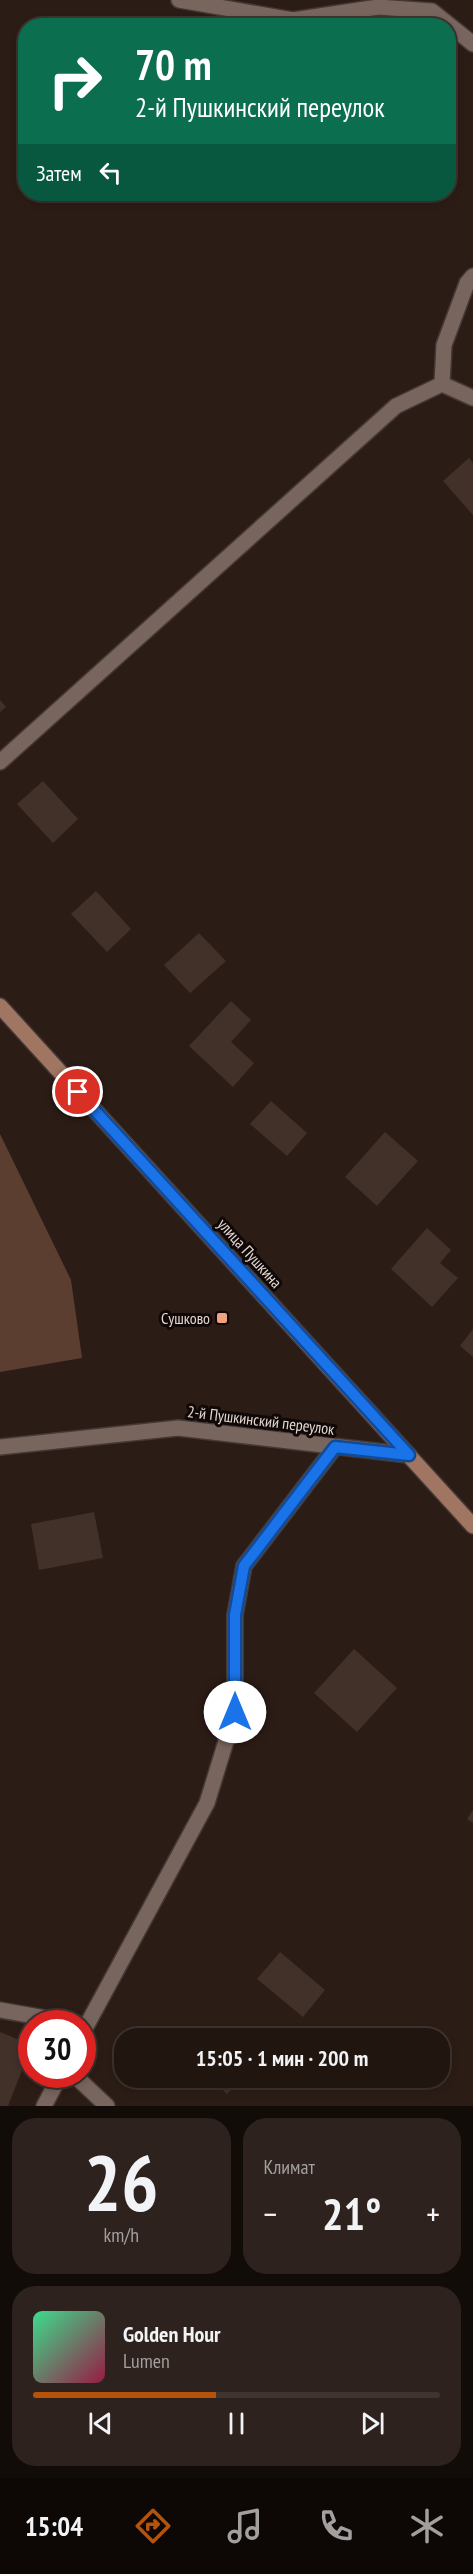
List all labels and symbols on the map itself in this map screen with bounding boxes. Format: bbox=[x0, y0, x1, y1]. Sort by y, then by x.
pin bbox=[52, 1066, 103, 1117]
street label: улица Пушкина bbox=[214, 1214, 286, 1292]
place label: Сушково bbox=[161, 1308, 210, 1328]
marker: Сушково bbox=[215, 1311, 229, 1325]
street label: 2-й Пушкинский переулок bbox=[186, 1401, 336, 1439]
position arrow bbox=[203, 1680, 267, 1744]
speed limit sign: 30 bbox=[18, 2010, 96, 2088]

